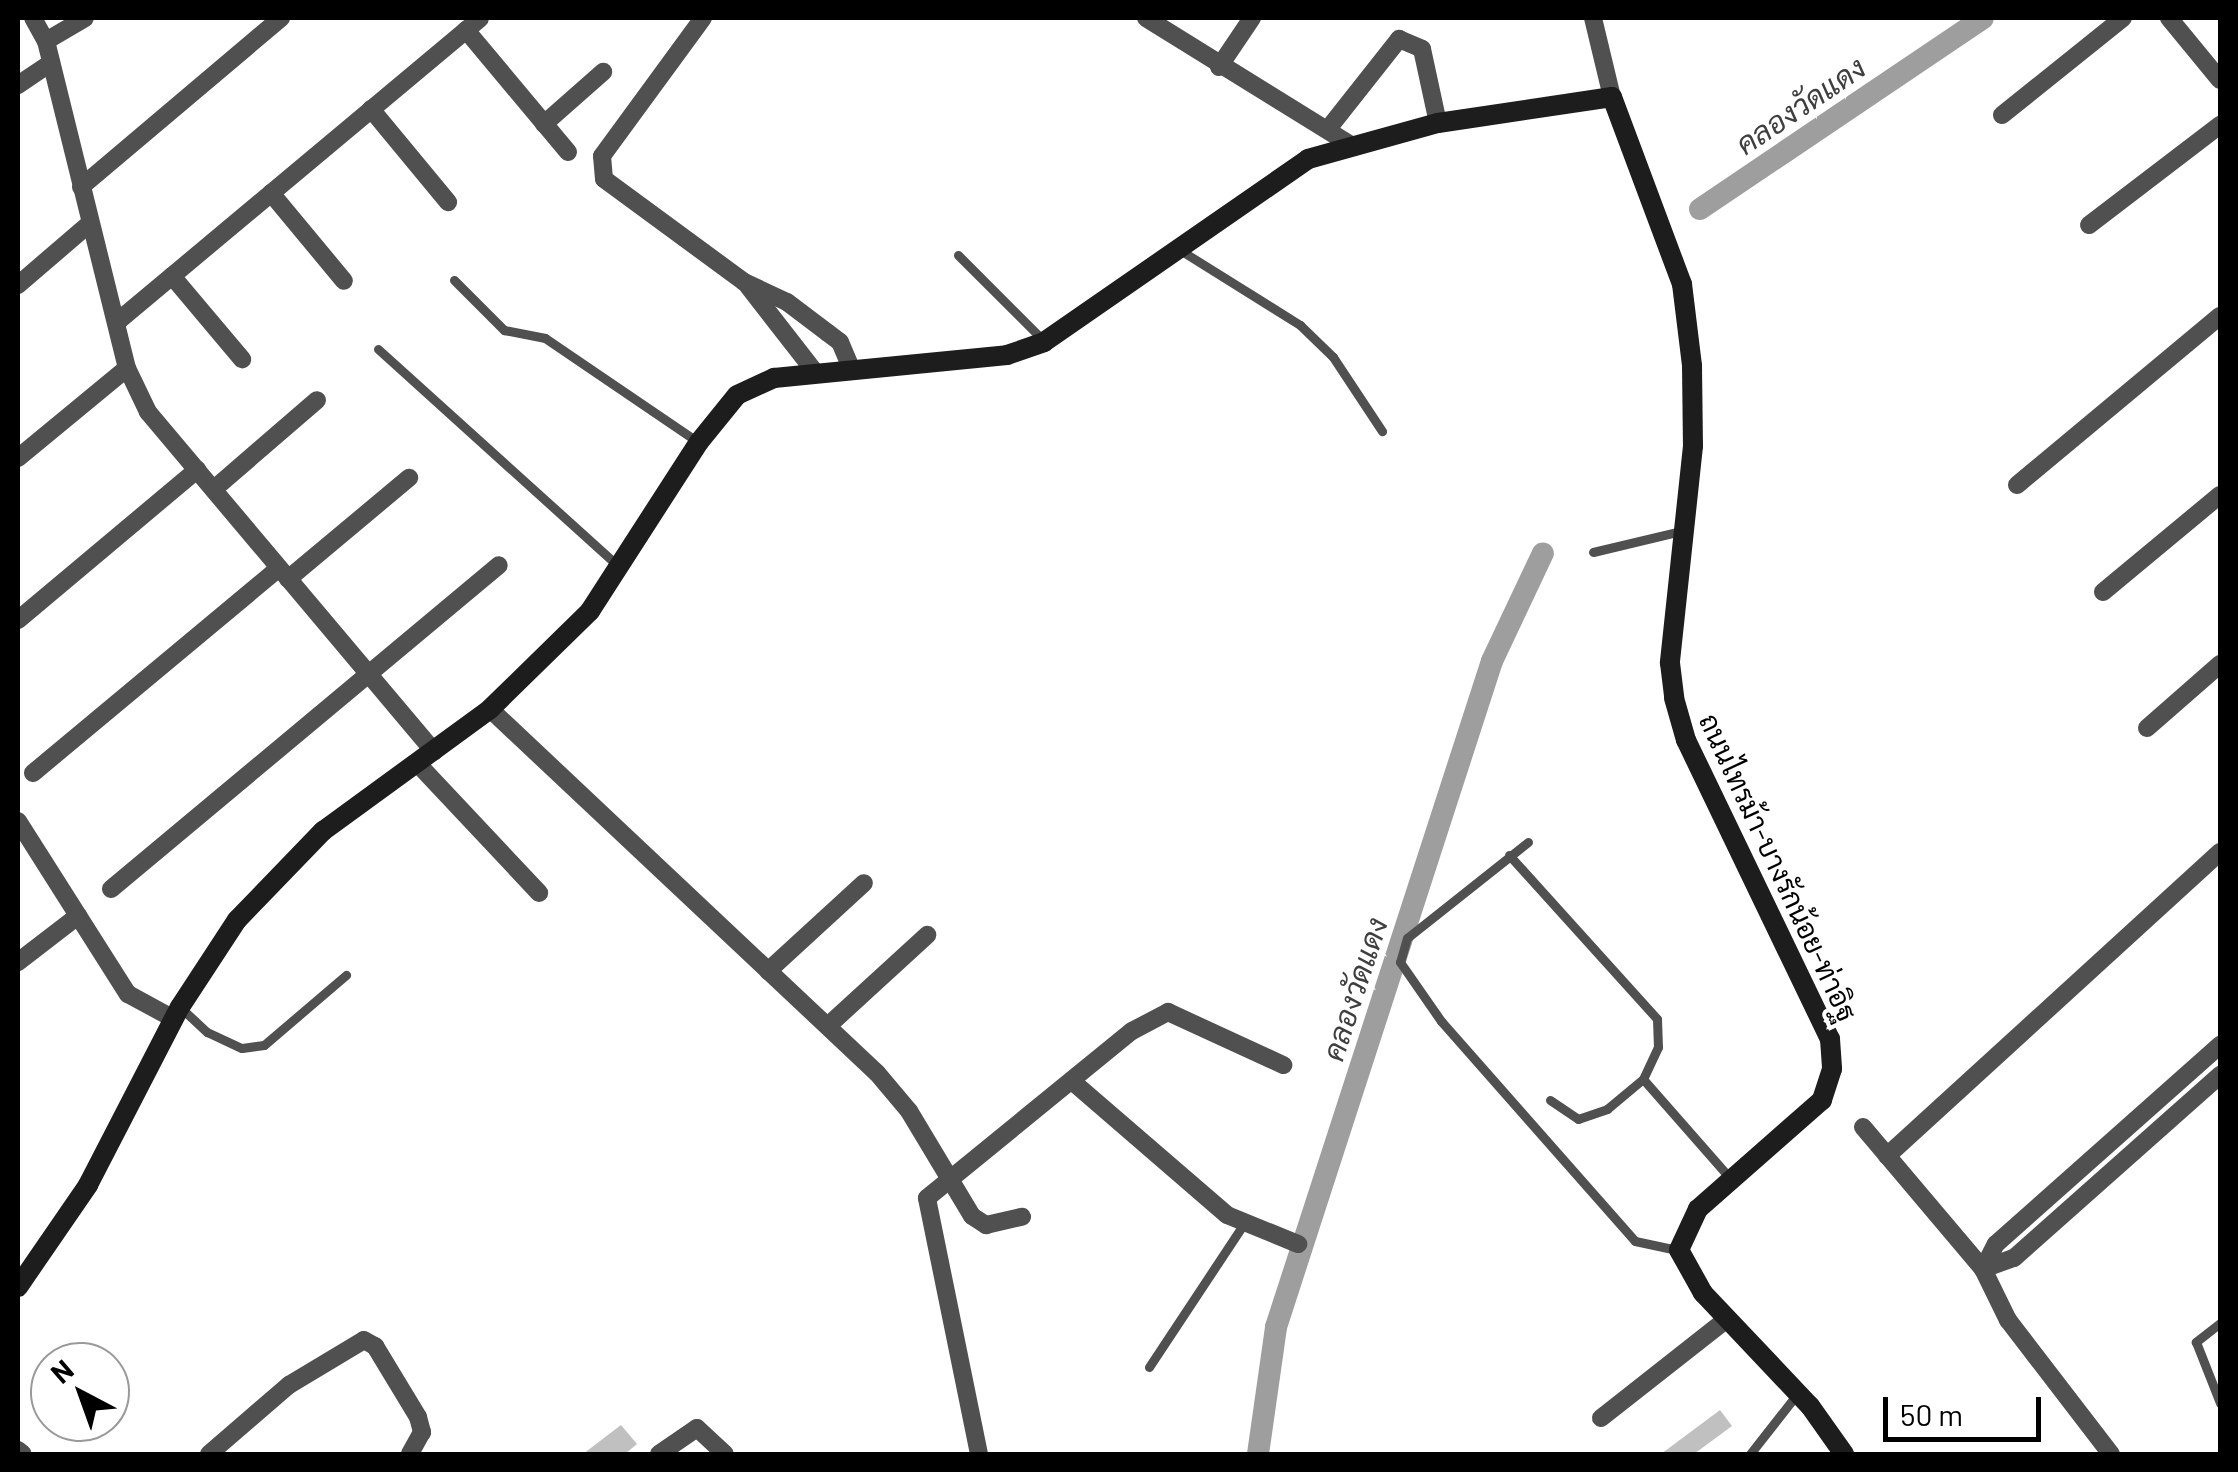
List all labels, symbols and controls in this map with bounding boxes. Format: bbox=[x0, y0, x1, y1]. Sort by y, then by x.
water label: คลองวัดแดง bbox=[1728, 49, 1872, 161]
street label: ถนนไทรม้า-บางรักน้อย-ท่าอิฐ bbox=[1693, 708, 1865, 1026]
water label: คลองวัดแดง bbox=[1314, 913, 1394, 1065]
north arrow bbox=[30, 1342, 130, 1442]
text: N bbox=[43, 1352, 80, 1390]
scale bar bbox=[1888, 1377, 2046, 1439]
text: 50 m bbox=[1900, 1396, 1963, 1432]

